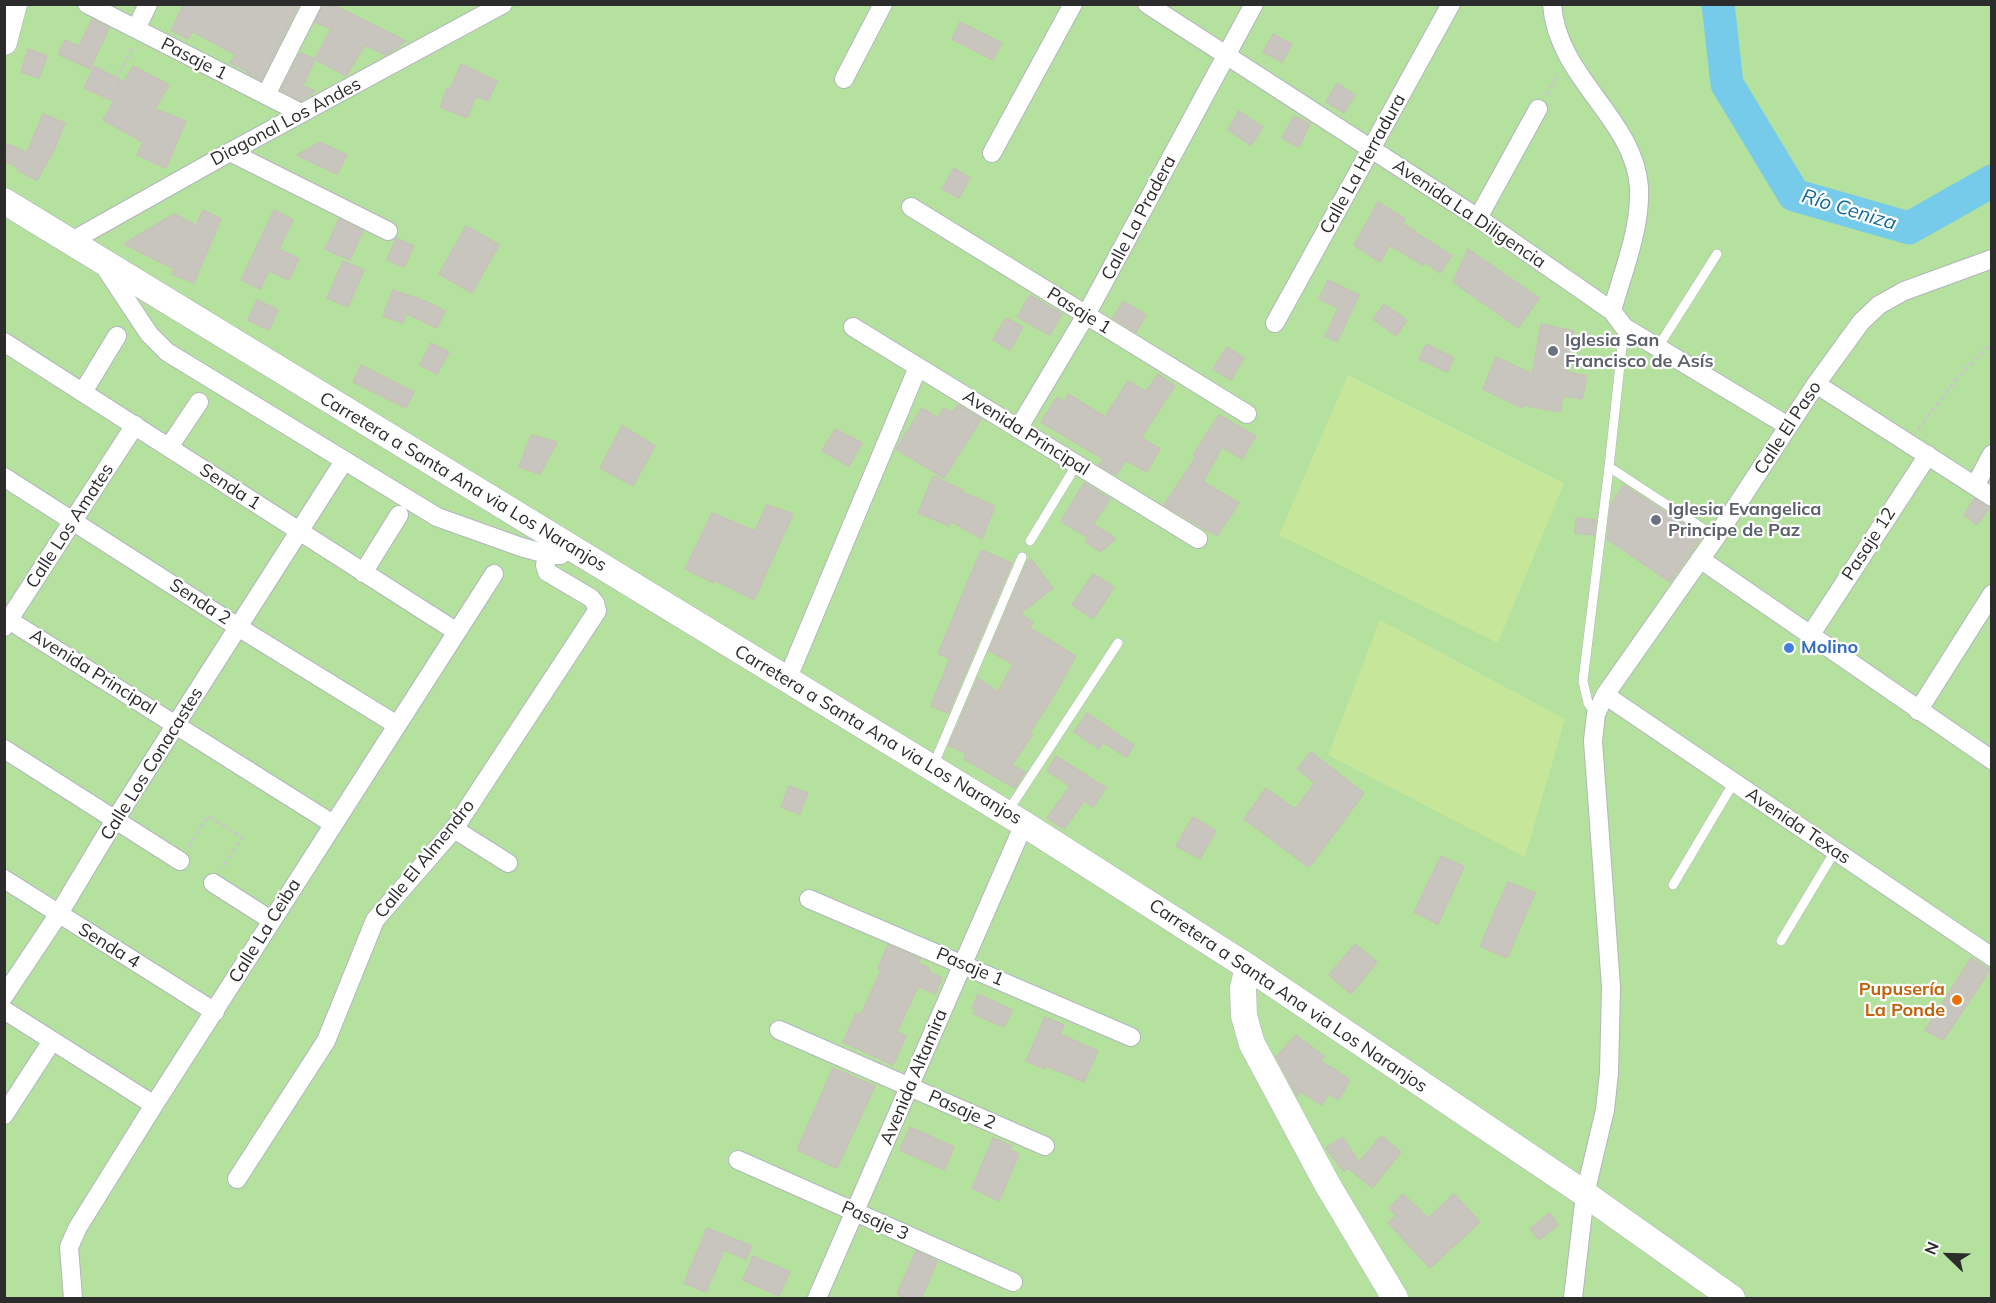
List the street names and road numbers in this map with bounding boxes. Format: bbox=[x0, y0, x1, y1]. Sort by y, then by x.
street label: Pasaje 1 bbox=[157, 33, 231, 85]
street label: Diagonal Los Andes bbox=[207, 73, 365, 171]
street label: Calle La Herradura bbox=[1316, 90, 1410, 238]
street label: Calle La Pradera bbox=[1097, 152, 1181, 284]
street label: Avenida La Diligencia bbox=[1388, 155, 1550, 273]
street label: Pasaje 1 bbox=[1043, 283, 1115, 339]
street label: Calle El Paso bbox=[1750, 377, 1826, 479]
street label: Avenida Principal bbox=[959, 385, 1093, 481]
street label: Carretera a Santa Ana via Los Naranjos bbox=[316, 387, 610, 577]
street label: Senda 1 bbox=[195, 459, 265, 515]
street label: Calle Los Amates bbox=[22, 460, 118, 592]
street label: Pasaje 12 bbox=[1838, 504, 1900, 584]
street label: Senda 2 bbox=[165, 574, 235, 630]
street label: Avenida Principal bbox=[26, 624, 160, 720]
street label: Carretera a Santa Ana via Los Naranjos bbox=[731, 640, 1025, 830]
street label: Calle Los Conacastes bbox=[96, 684, 208, 844]
street label: Avenida Texas bbox=[1742, 783, 1854, 869]
street label: Calle El Almendro bbox=[370, 795, 480, 923]
street label: Calle La Ceiba bbox=[224, 875, 306, 987]
street label: Carretera a Santa Ana via Los Naranjos bbox=[1145, 894, 1431, 1098]
street label: Senda 4 bbox=[74, 919, 144, 973]
street label: Pasaje 1 bbox=[933, 943, 1007, 991]
street label: Avenida Altamira bbox=[876, 1006, 952, 1148]
street label: Pasaje 2 bbox=[925, 1086, 999, 1134]
street label: Pasaje 3 bbox=[838, 1197, 912, 1245]

